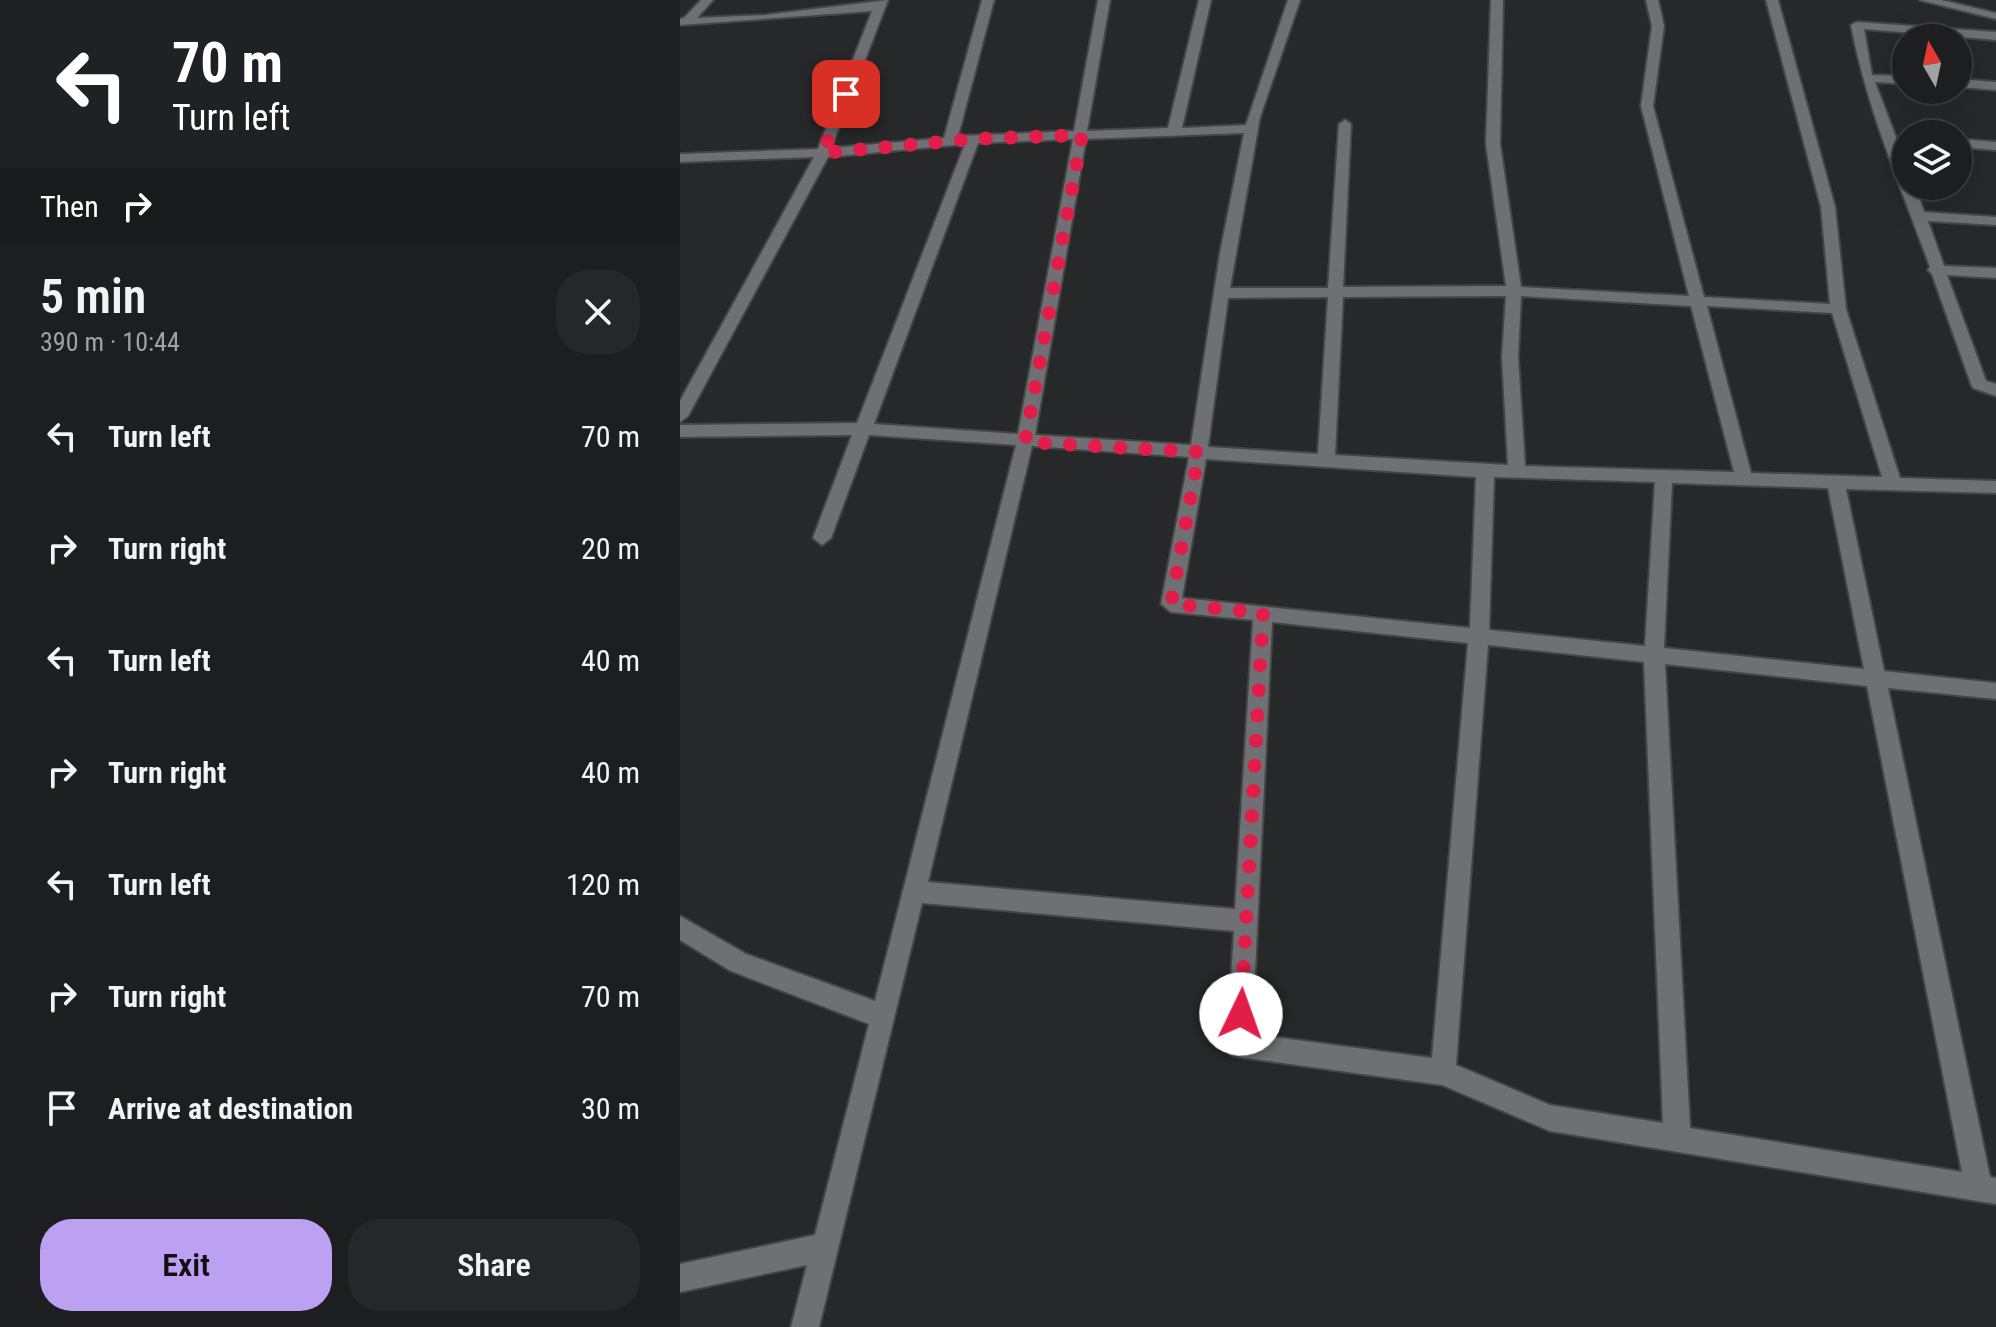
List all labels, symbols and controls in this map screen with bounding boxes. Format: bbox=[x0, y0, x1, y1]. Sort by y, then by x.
north arrow bbox=[1892, 24, 1972, 104]
map controls bbox=[1892, 24, 1972, 200]
text: 70 m bbox=[172, 30, 283, 96]
icon: left bbox=[40, 32, 144, 136]
pin bbox=[812, 60, 880, 128]
icon: arrive bbox=[824, 72, 868, 116]
text: Turn left bbox=[172, 97, 290, 139]
button: layers bbox=[1892, 120, 1972, 200]
icon: right bbox=[115, 184, 159, 228]
text: Then bbox=[40, 189, 99, 224]
text: 5 min bbox=[40, 268, 146, 325]
button: close bbox=[556, 270, 640, 354]
text: 390 m · 10:44 bbox=[40, 327, 180, 357]
icon: left bbox=[40, 414, 84, 458]
text: Turn left bbox=[108, 419, 211, 454]
text: 70 m bbox=[581, 419, 640, 454]
icon: right bbox=[40, 526, 84, 570]
text: Turn right bbox=[108, 531, 226, 566]
text: 20 m bbox=[581, 531, 640, 566]
icon: left bbox=[40, 638, 84, 682]
text: Turn left bbox=[108, 643, 211, 678]
text: 40 m bbox=[581, 643, 640, 678]
icon: right bbox=[40, 750, 84, 794]
text: Turn right bbox=[108, 755, 226, 790]
text: 40 m bbox=[581, 755, 640, 790]
icon: left bbox=[40, 862, 84, 906]
text: Turn left bbox=[108, 867, 211, 902]
text: 120 m bbox=[566, 867, 640, 902]
position arrow bbox=[1199, 972, 1283, 1056]
icon: right bbox=[40, 974, 84, 1018]
text: Turn right bbox=[108, 979, 226, 1014]
text: 70 m bbox=[581, 979, 640, 1014]
icon: arrive bbox=[40, 1086, 84, 1130]
text: Arrive at destination bbox=[108, 1091, 353, 1126]
text: 30 m bbox=[581, 1091, 640, 1126]
button: Exit bbox=[40, 1219, 332, 1311]
button: Share bbox=[348, 1219, 640, 1311]

